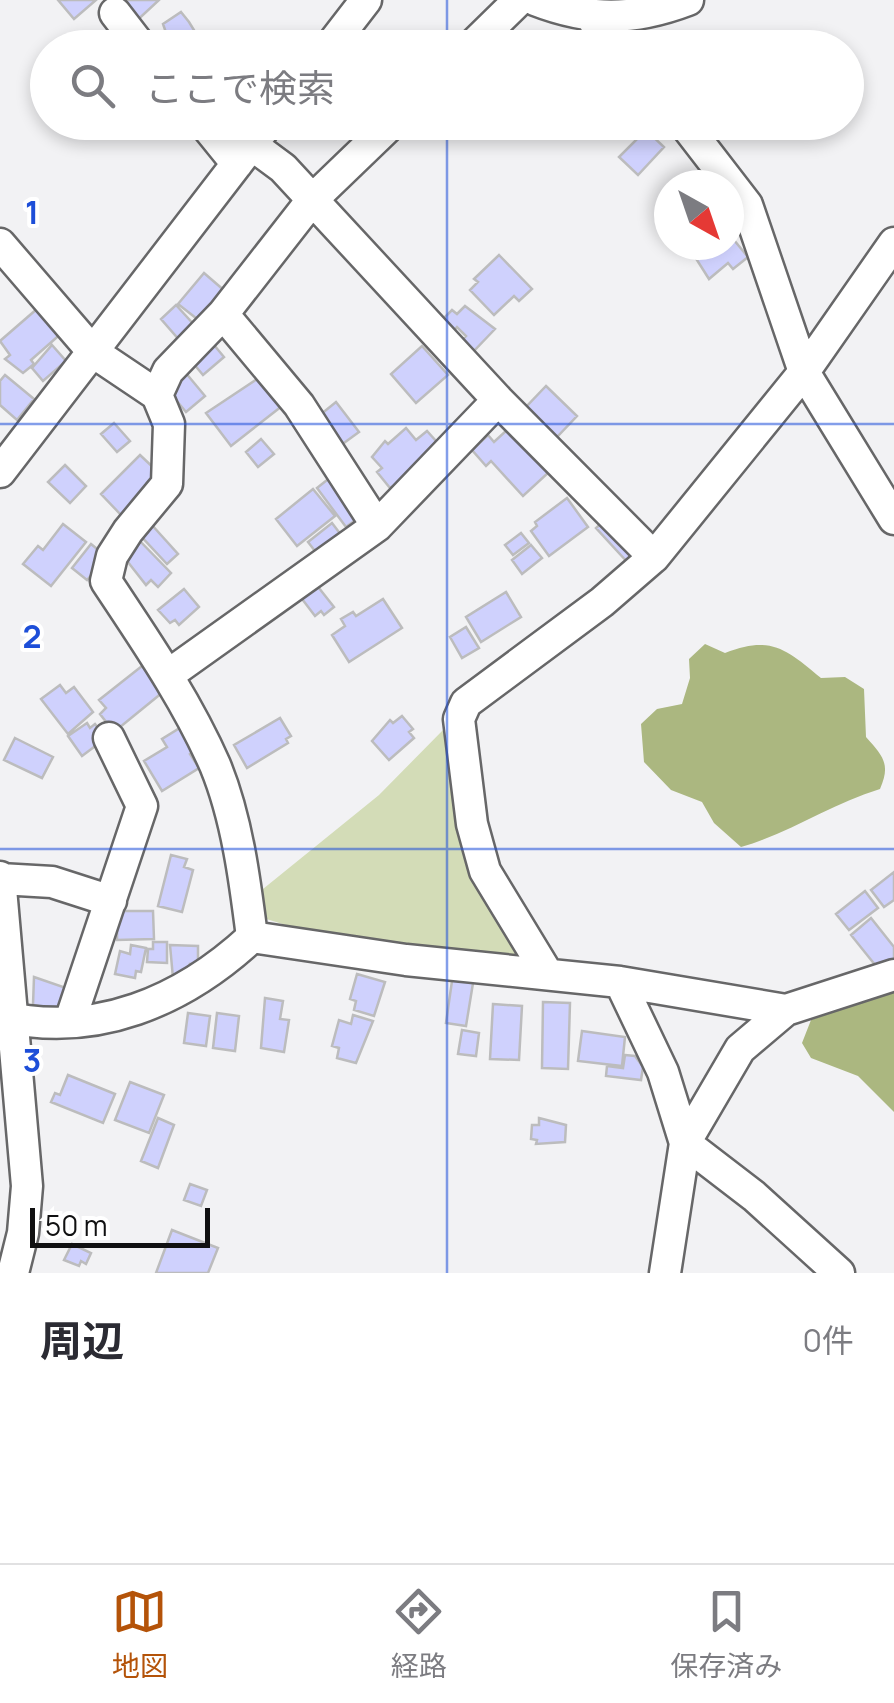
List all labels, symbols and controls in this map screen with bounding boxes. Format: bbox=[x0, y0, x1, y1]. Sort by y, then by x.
search box bbox=[30, 30, 864, 140]
icon: search bbox=[65, 58, 120, 113]
text: ここで検索 bbox=[145, 61, 335, 113]
north arrow bbox=[654, 170, 744, 260]
text: 1 bbox=[25, 190, 39, 234]
text: 2 bbox=[22, 614, 42, 658]
text: 3 bbox=[23, 1038, 41, 1082]
scale bar bbox=[30, 1203, 210, 1248]
text: 50 m bbox=[45, 1206, 108, 1244]
text: 周辺 bbox=[40, 1311, 124, 1369]
text: 0件 bbox=[802, 1318, 854, 1362]
tab: 地図 bbox=[112, 1584, 168, 1684]
tab: 経路 bbox=[391, 1584, 447, 1684]
tab: 保存済み bbox=[670, 1584, 782, 1684]

